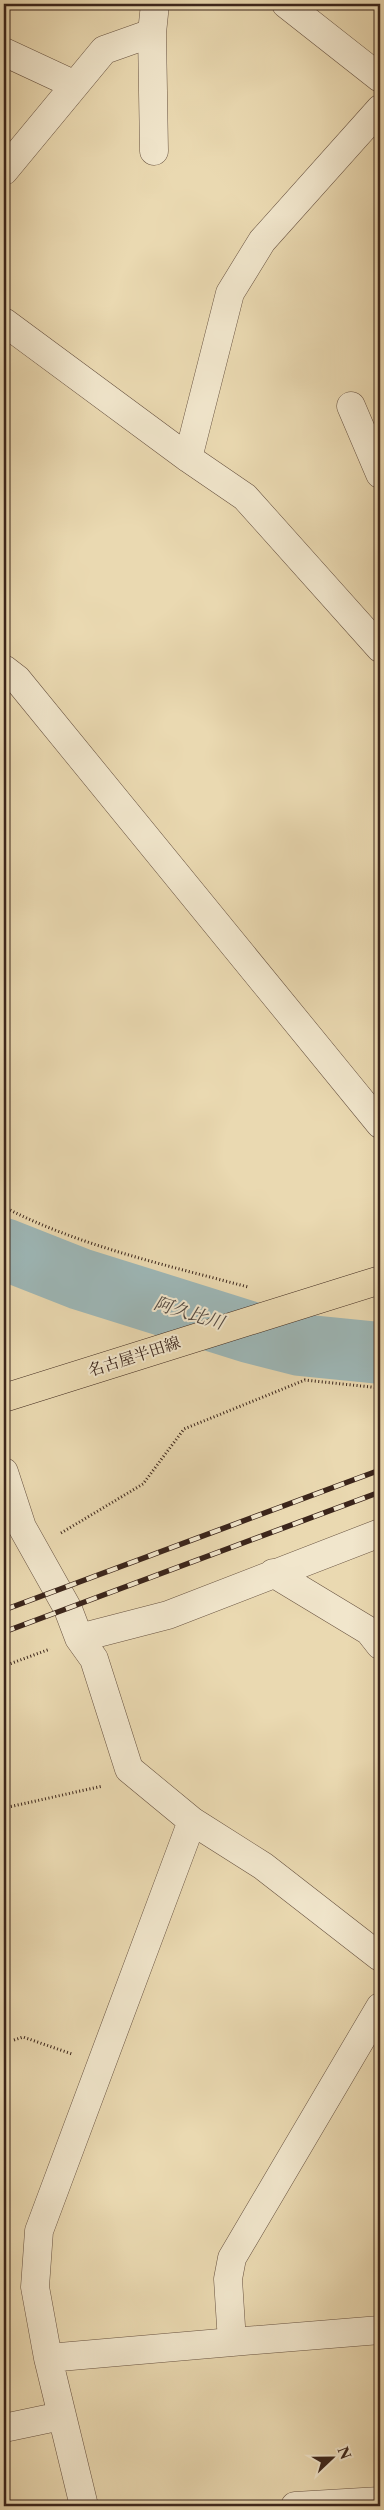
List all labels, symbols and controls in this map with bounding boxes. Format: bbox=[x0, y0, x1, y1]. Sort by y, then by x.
water label: 阿久比川 bbox=[151, 1292, 229, 1335]
street label: 名古屋半田線 bbox=[85, 1332, 183, 1380]
north arrow bbox=[306, 2432, 356, 2482]
text: N bbox=[333, 2444, 355, 2462]

